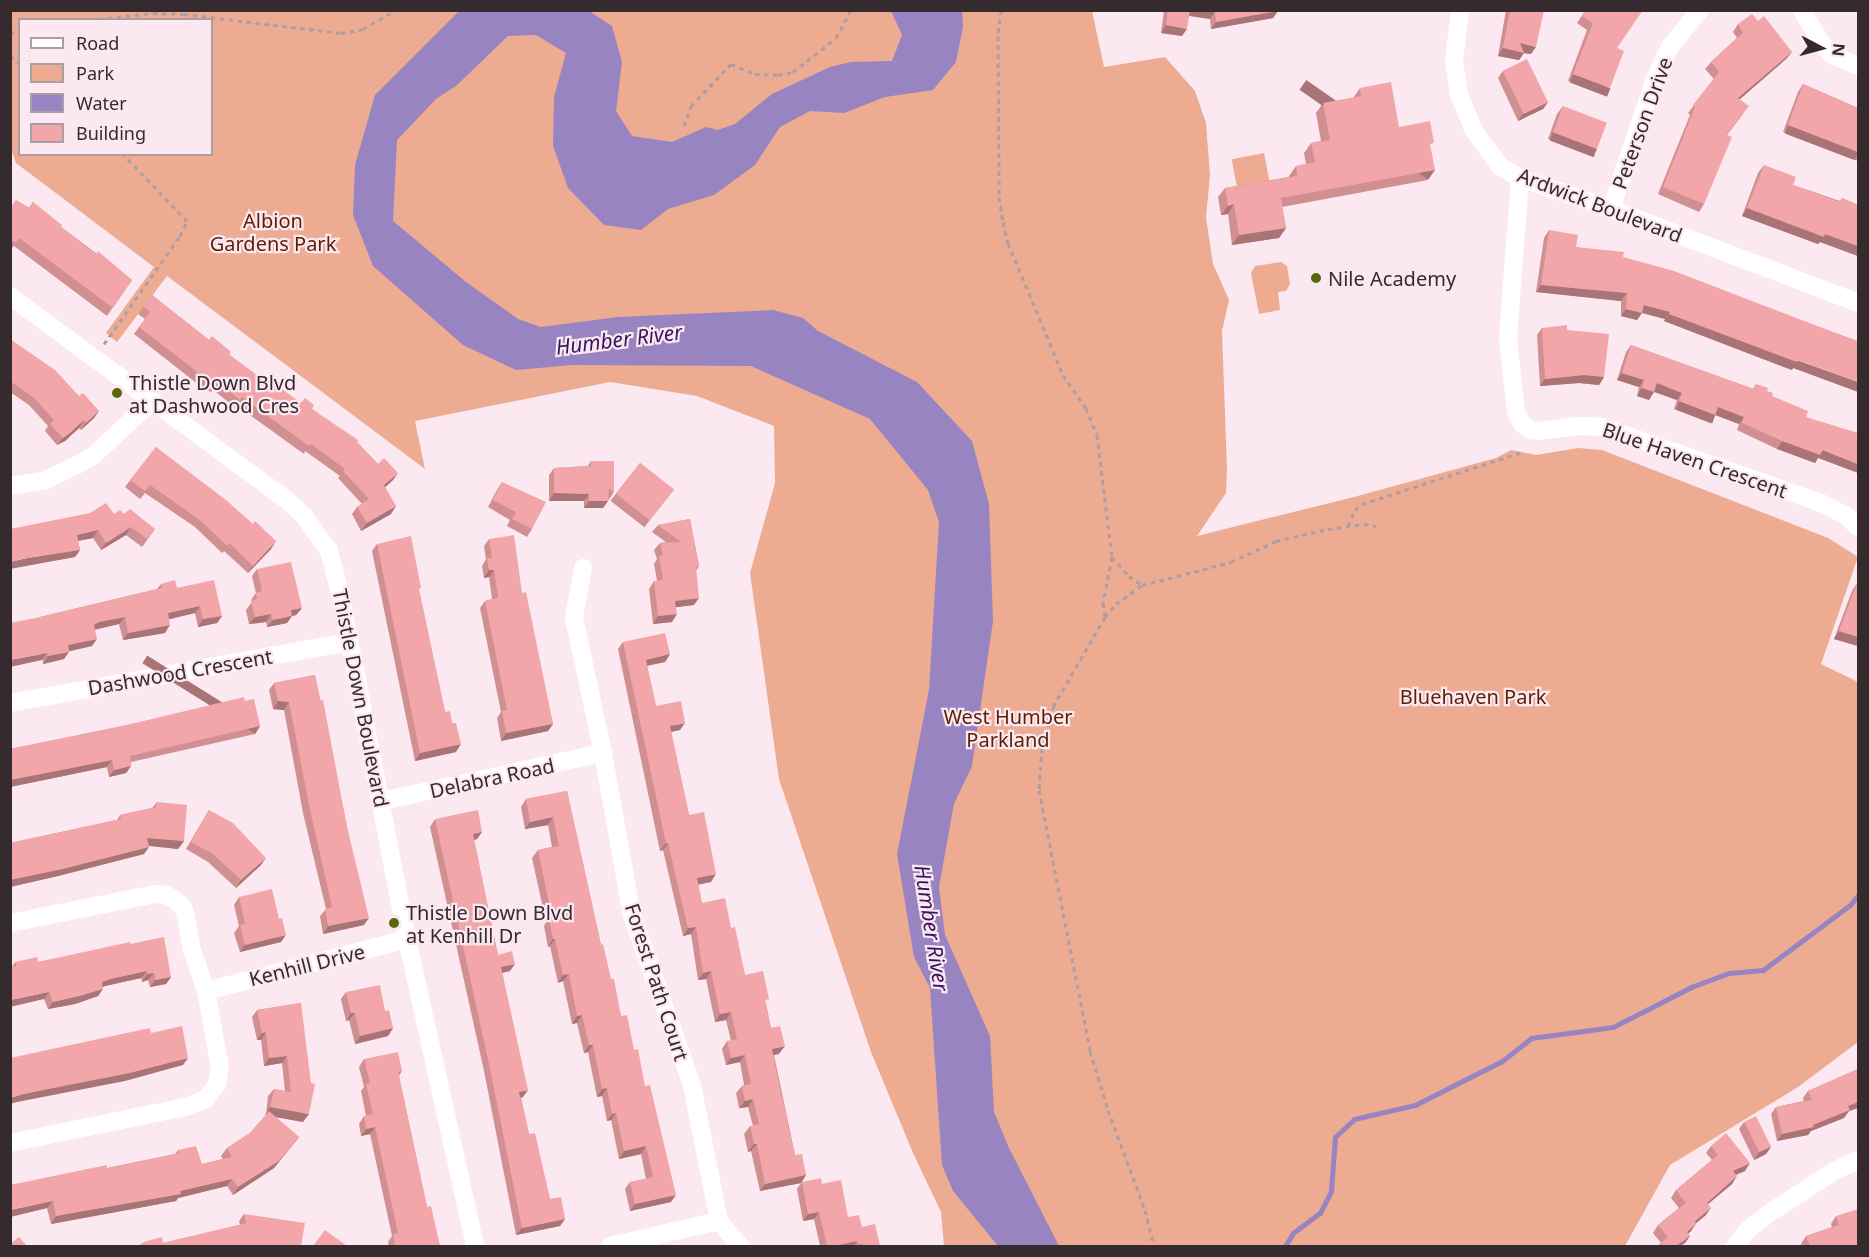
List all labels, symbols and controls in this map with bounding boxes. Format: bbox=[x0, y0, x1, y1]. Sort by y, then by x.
legend bbox=[18, 18, 213, 156]
north arrow bbox=[1791, 18, 1851, 78]
text: Road bbox=[76, 31, 119, 55]
text: N bbox=[1827, 42, 1851, 57]
street label: Peterson Drive bbox=[1607, 54, 1677, 192]
text: Park bbox=[76, 61, 114, 85]
text: Water bbox=[76, 91, 127, 115]
text: Building bbox=[76, 121, 146, 145]
street label: Ardwick Boulevard bbox=[1514, 163, 1686, 247]
park label: Albion Gardens Park bbox=[210, 208, 336, 255]
place label: Nile Academy bbox=[1328, 266, 1456, 290]
marker: Nile Academy bbox=[1309, 271, 1323, 285]
water label: Humber River bbox=[554, 319, 684, 359]
place label: Thistle Down Blvd at Dashwood Cres bbox=[129, 370, 299, 417]
marker: Thistle Down Blvd at Dashwood Cres bbox=[110, 386, 124, 400]
street label: Blue Haven Crescent bbox=[1599, 417, 1791, 503]
street label: Thistle Down Boulevard bbox=[328, 587, 394, 809]
street label: Dashwood Crescent bbox=[86, 644, 274, 700]
park label: Bluehaven Park bbox=[1400, 684, 1546, 708]
park label: West Humber Parkland bbox=[943, 705, 1073, 752]
street label: Delabra Road bbox=[427, 753, 557, 803]
water label: Humber River bbox=[910, 863, 954, 993]
place label: Thistle Down Blvd at Kenhill Dr bbox=[406, 900, 573, 947]
street label: Forest Path Court bbox=[620, 900, 694, 1064]
marker: Thistle Down Blvd at Kenhill Dr bbox=[387, 916, 401, 930]
street label: Kenhill Drive bbox=[247, 939, 367, 991]

